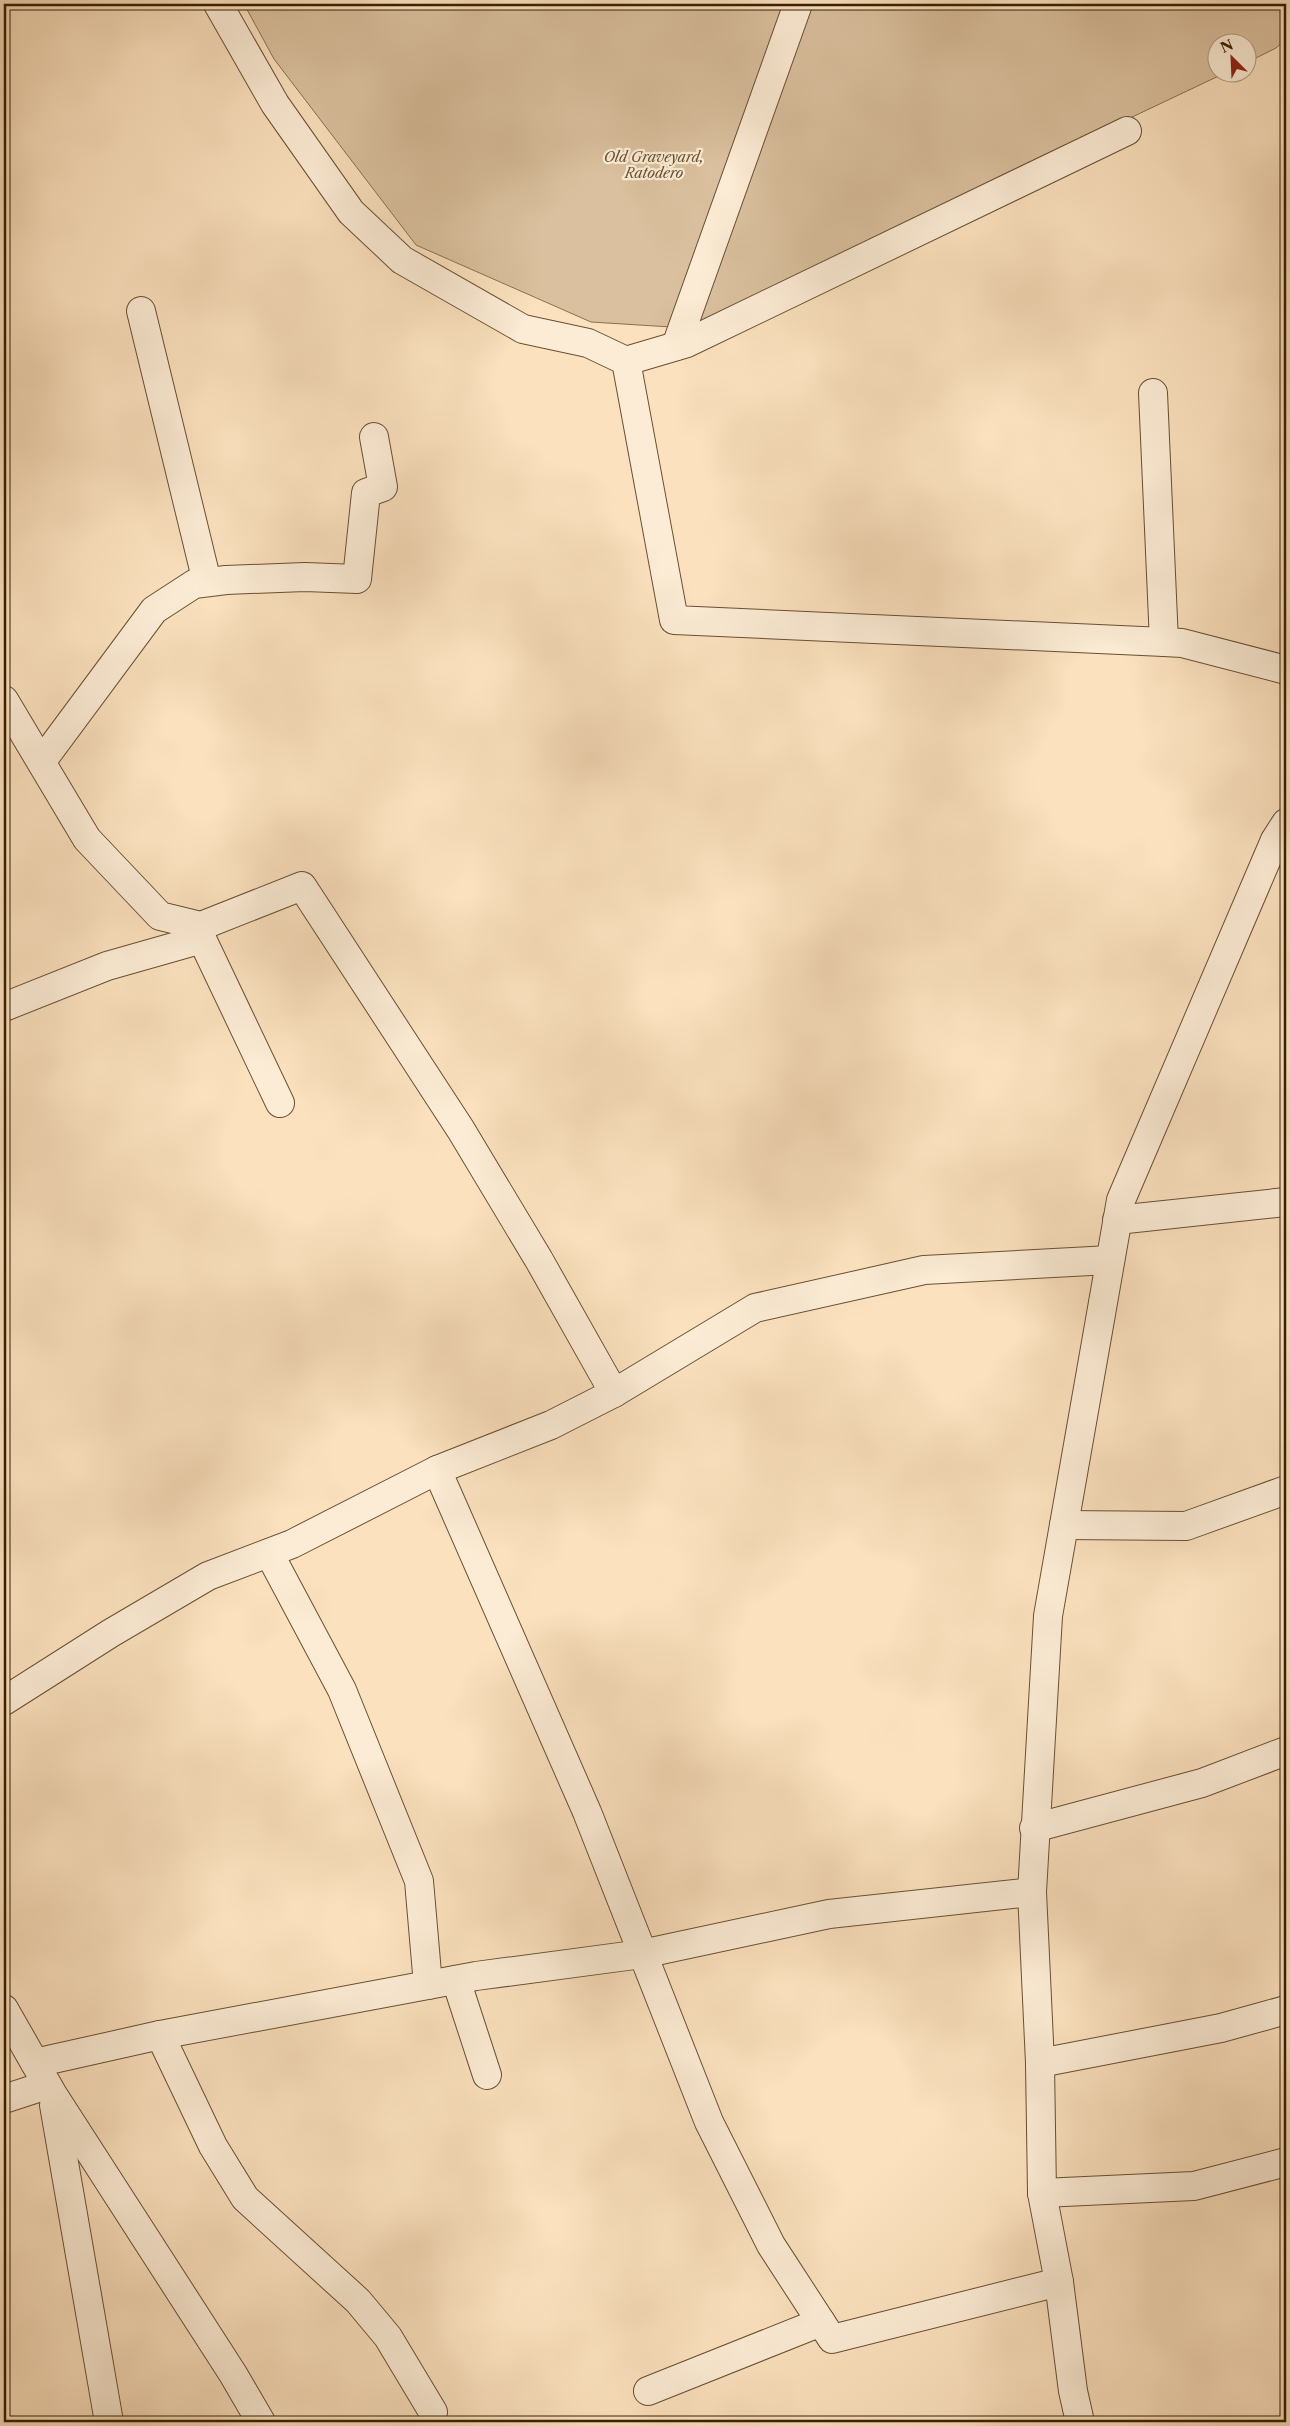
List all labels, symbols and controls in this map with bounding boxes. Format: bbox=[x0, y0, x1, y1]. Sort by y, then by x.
north arrow bbox=[1208, 32, 1258, 82]
text: N bbox=[1217, 35, 1236, 57]
park label: Old Graveyard, Ratodero bbox=[604, 148, 704, 182]

